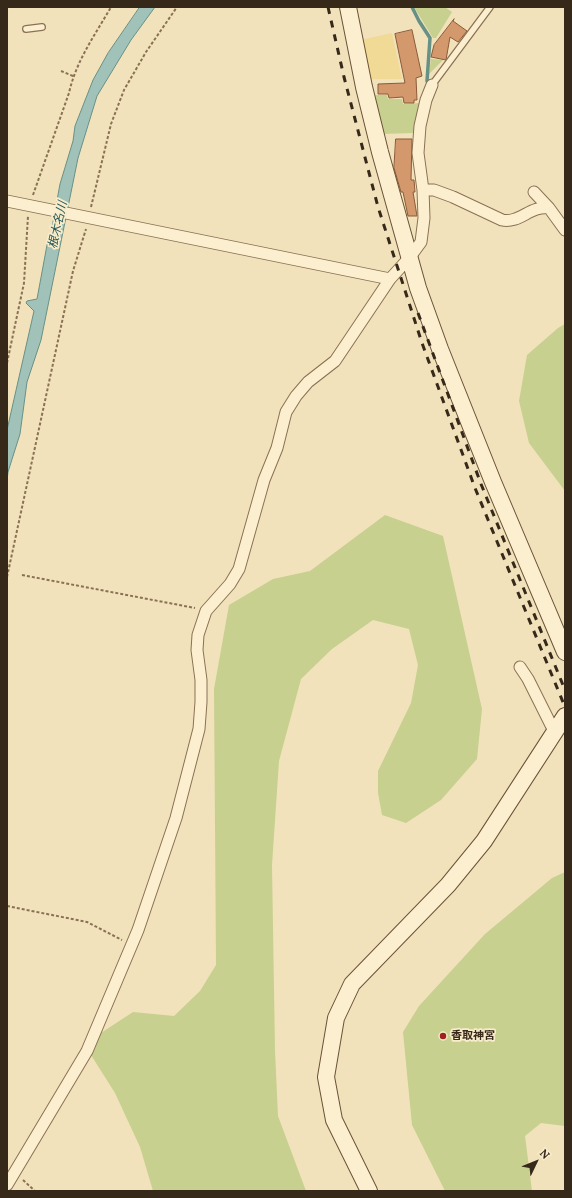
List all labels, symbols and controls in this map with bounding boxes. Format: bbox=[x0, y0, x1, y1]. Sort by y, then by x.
water label: 根木名川 bbox=[46, 200, 70, 250]
place label: 香取神宮 bbox=[451, 1029, 495, 1043]
marker: 香取神宮 bbox=[438, 1031, 448, 1041]
north arrow bbox=[516, 1142, 556, 1182]
text: N bbox=[537, 1146, 553, 1162]

